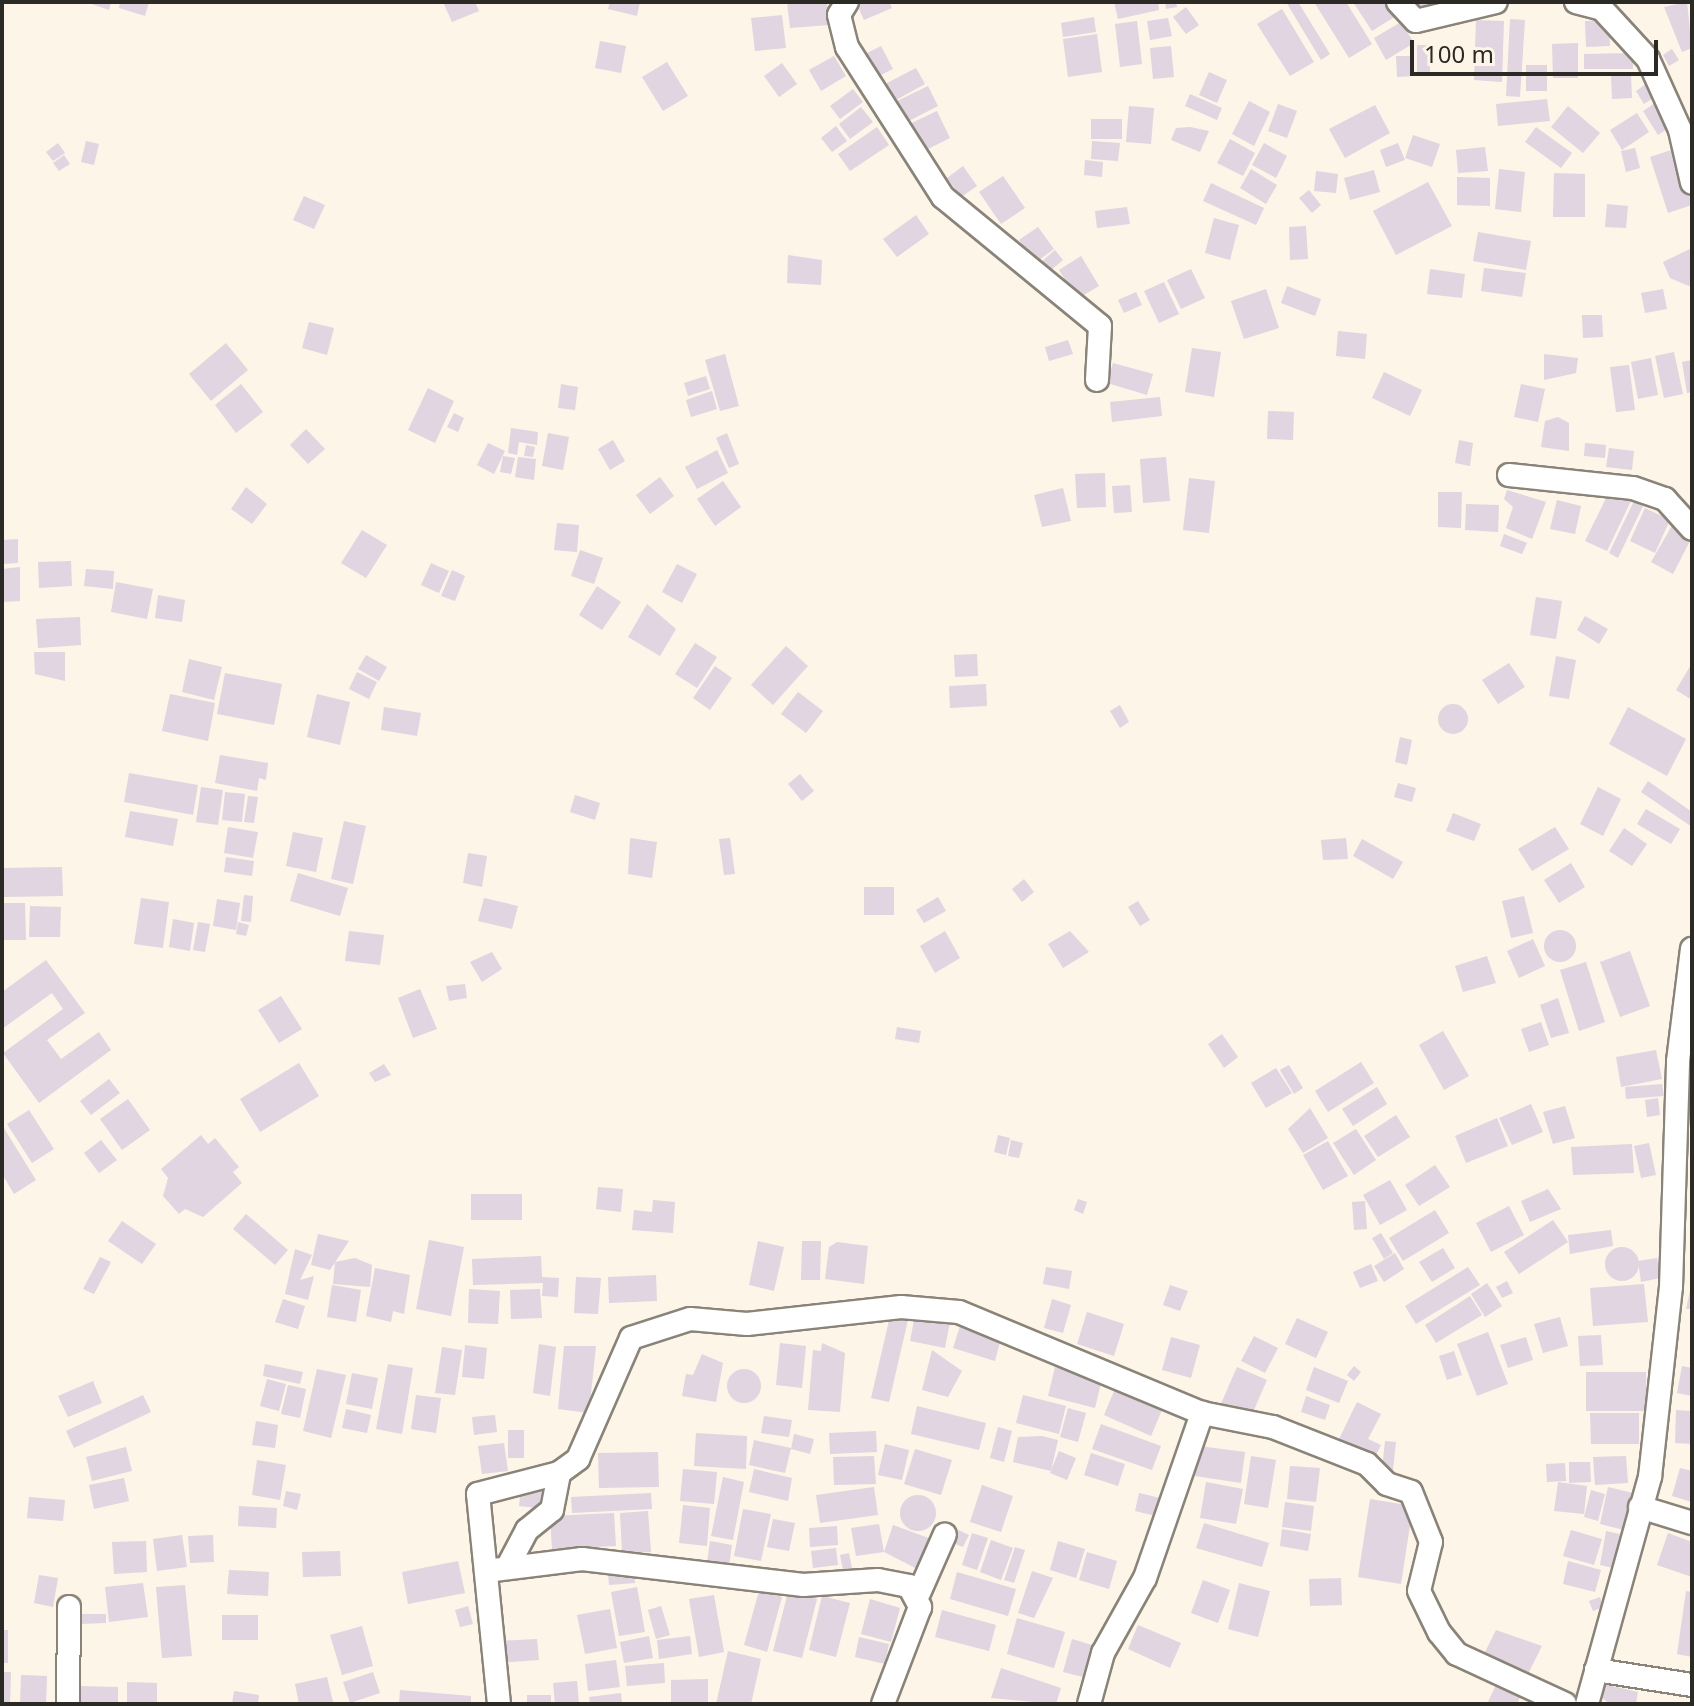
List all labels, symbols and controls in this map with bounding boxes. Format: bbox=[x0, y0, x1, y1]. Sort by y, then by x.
scale bar bbox=[1414, 24, 1662, 74]
text: 100 m bbox=[1424, 37, 1494, 70]

